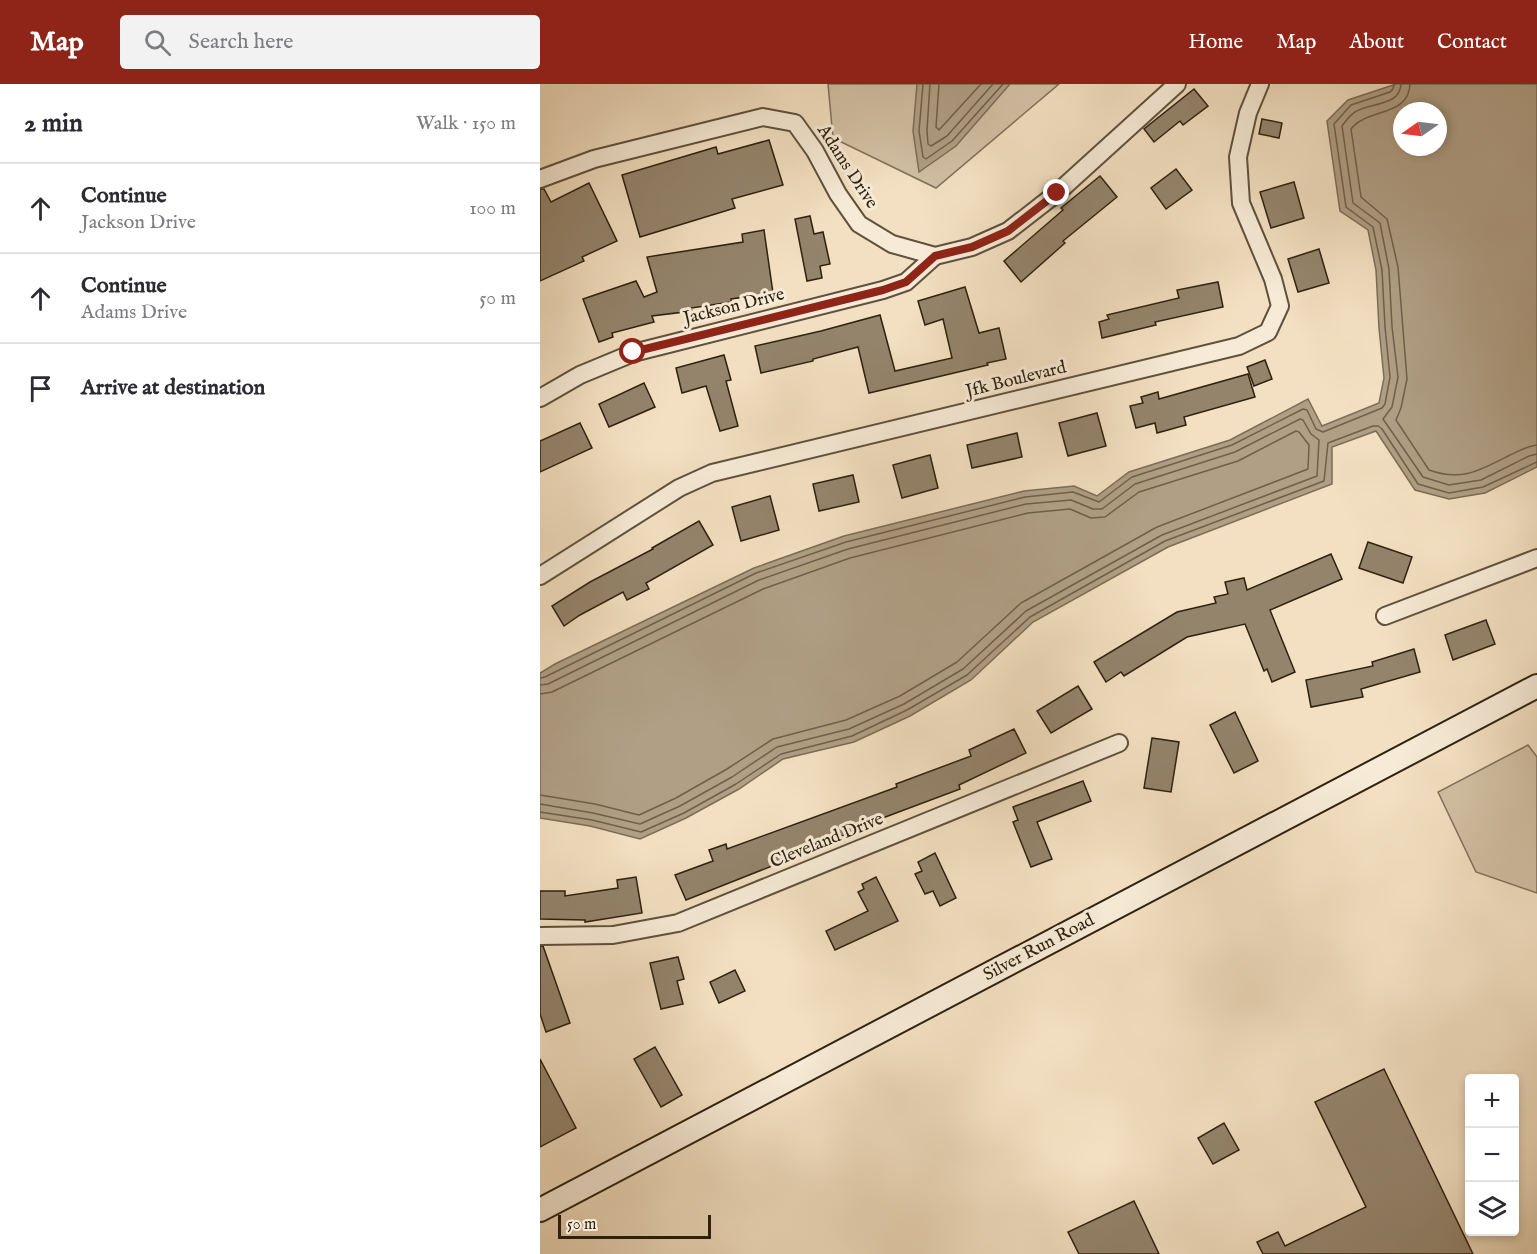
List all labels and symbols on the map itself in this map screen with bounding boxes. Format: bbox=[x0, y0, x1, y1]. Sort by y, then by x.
north arrow bbox=[1393, 102, 1447, 156]
street label: Adams Drive bbox=[811, 120, 883, 213]
route end bbox=[1043, 179, 1069, 205]
street label: Jackson Drive bbox=[679, 283, 787, 331]
route start bbox=[619, 338, 645, 364]
street label: Jfk Boulevard bbox=[961, 356, 1069, 404]
street label: Cleveland Drive bbox=[767, 808, 887, 874]
street label: Silver Run Road bbox=[979, 909, 1099, 987]
scale bar bbox=[558, 1212, 711, 1240]

